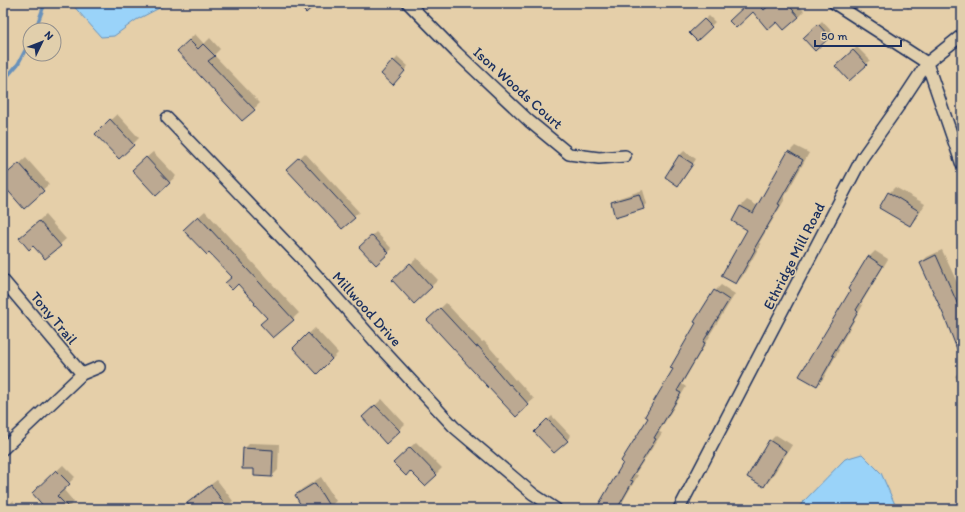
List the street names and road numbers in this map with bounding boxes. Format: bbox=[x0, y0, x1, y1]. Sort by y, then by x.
street label: Ison Woods Court bbox=[469, 43, 567, 133]
street label: Ethridge Mill Road bbox=[759, 200, 829, 312]
street label: Millwood Drive bbox=[329, 268, 405, 350]
street label: Tony Trail bbox=[27, 288, 82, 349]

